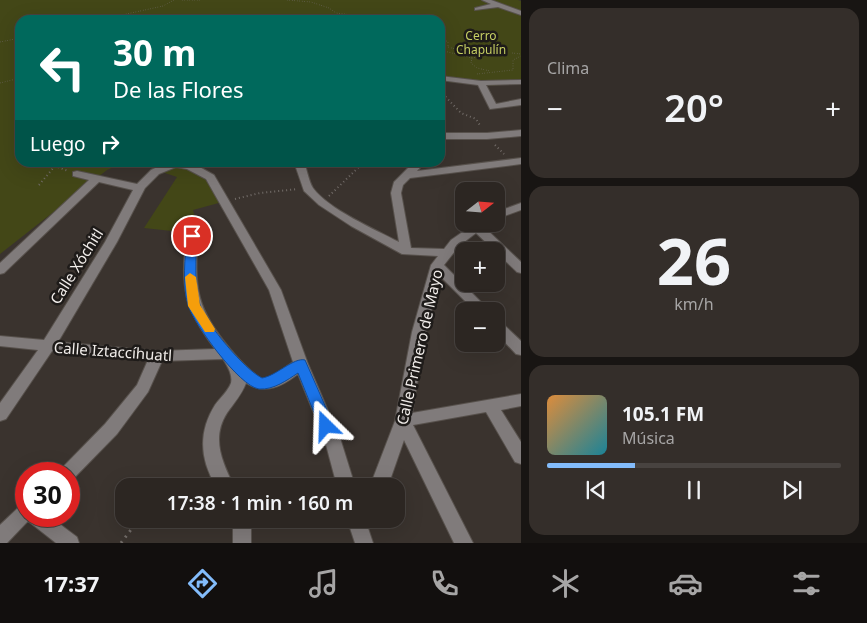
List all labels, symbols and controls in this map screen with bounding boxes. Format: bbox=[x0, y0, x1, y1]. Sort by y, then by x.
park label: Cerro Chapulín bbox=[456, 27, 506, 58]
text: 30 m bbox=[113, 29, 196, 76]
icon: left bbox=[30, 35, 95, 100]
text: Clima bbox=[547, 57, 589, 79]
text: De las Flores bbox=[113, 74, 243, 104]
text: 20° bbox=[664, 81, 724, 133]
text: − bbox=[547, 89, 563, 127]
text: + bbox=[825, 89, 841, 127]
icon: right bbox=[96, 130, 124, 158]
text: Luego bbox=[30, 131, 86, 157]
north arrow bbox=[455, 182, 505, 232]
map controls bbox=[455, 182, 505, 352]
pin bbox=[171, 215, 213, 257]
text: 26 bbox=[657, 216, 731, 304]
icon: arrive bbox=[178, 222, 206, 250]
street label: Calle Xóchitl bbox=[45, 224, 107, 308]
button: + bbox=[455, 242, 505, 292]
street label: Calle Primero de Mayo bbox=[391, 267, 447, 427]
text: km/h bbox=[674, 293, 714, 315]
button: − bbox=[455, 302, 505, 352]
street label: Calle Iztaccíhuatl bbox=[53, 337, 173, 365]
position arrow bbox=[299, 399, 351, 451]
text: 105.1 FM bbox=[622, 401, 704, 427]
text: Música bbox=[622, 427, 675, 449]
speed limit sign: 30 bbox=[15, 462, 80, 527]
icon: previous bbox=[582, 476, 610, 504]
icon: pause bbox=[680, 476, 708, 504]
icon: next bbox=[778, 476, 806, 504]
text: 17:38 · 1 min · 160 m bbox=[167, 490, 353, 516]
icon: directions bbox=[185, 566, 220, 601]
icon: music bbox=[306, 566, 341, 601]
icon: phone bbox=[427, 566, 462, 601]
icon: climate bbox=[548, 566, 583, 601]
icon: car bbox=[668, 566, 703, 601]
icon: filters bbox=[789, 566, 824, 601]
text: 17:37 bbox=[43, 568, 99, 598]

